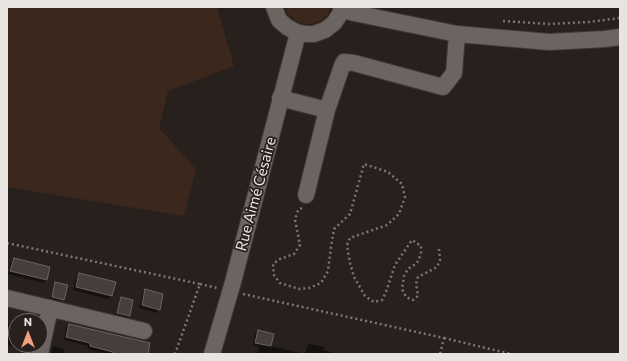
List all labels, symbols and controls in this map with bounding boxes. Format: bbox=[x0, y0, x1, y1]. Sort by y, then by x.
street label: Rue Aimé Césaire bbox=[232, 135, 280, 253]
north arrow bbox=[8, 313, 48, 353]
text: N bbox=[24, 315, 32, 328]

